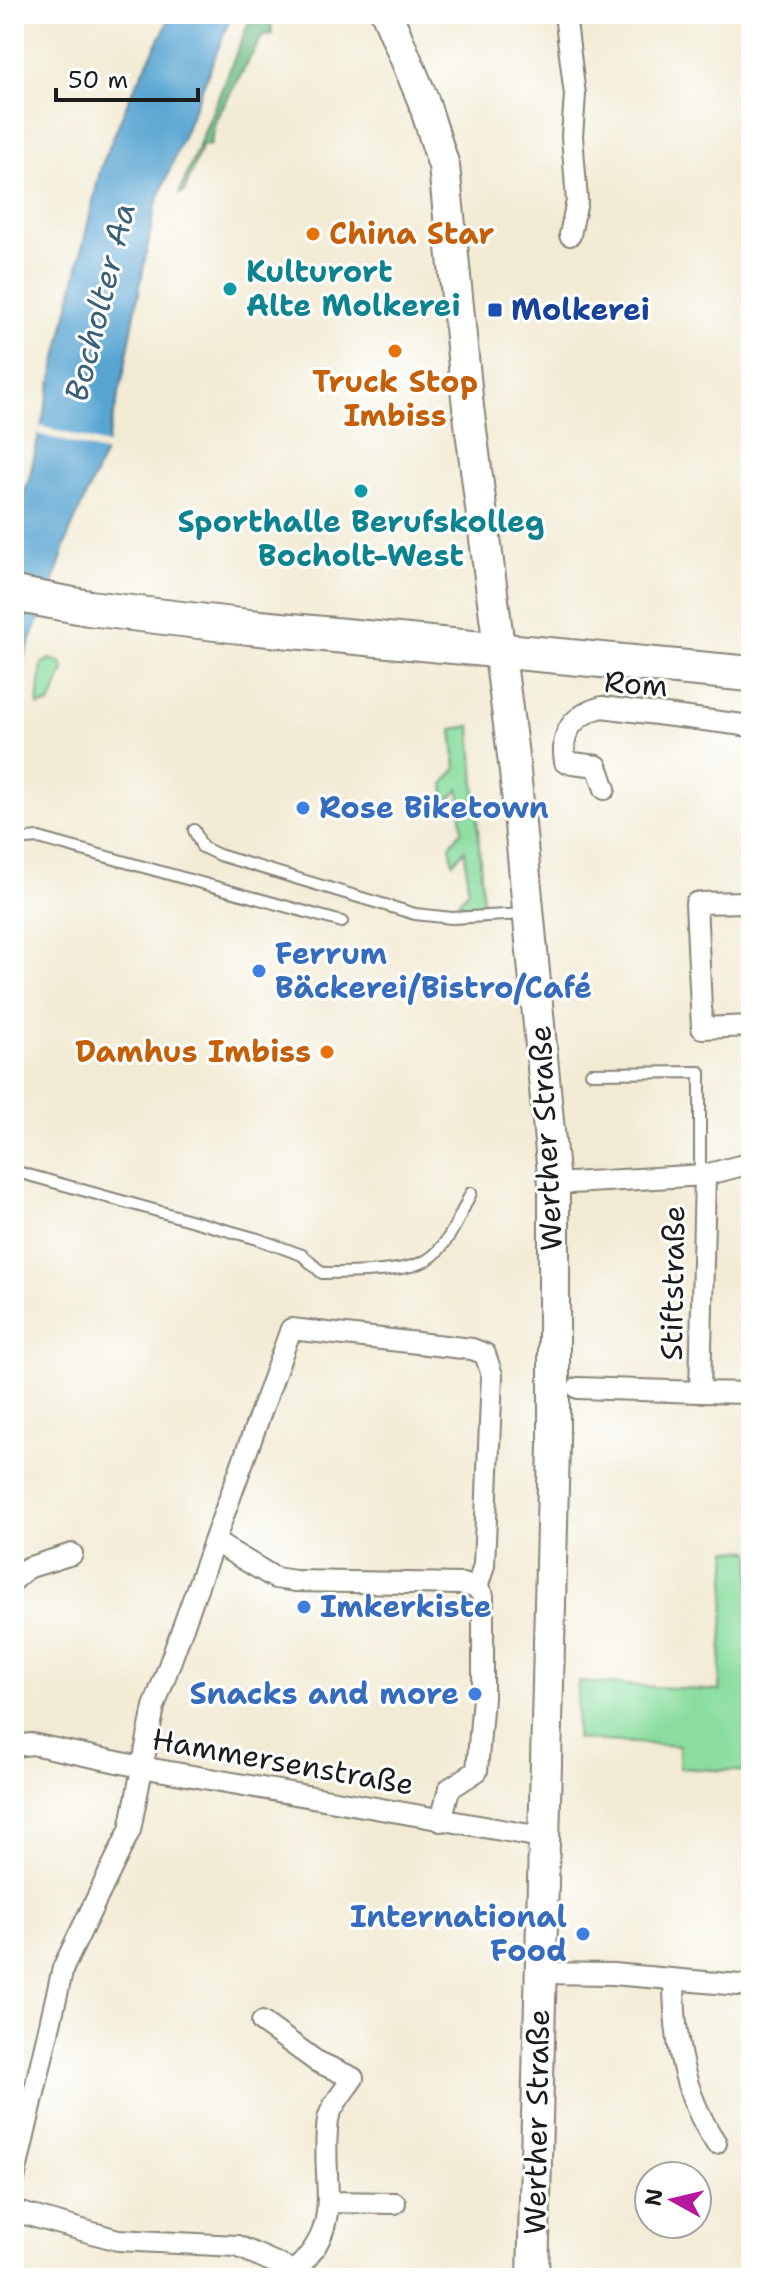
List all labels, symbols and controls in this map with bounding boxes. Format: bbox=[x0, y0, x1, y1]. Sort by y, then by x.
scale bar bbox=[56, 52, 198, 102]
text: 50 m bbox=[68, 64, 128, 96]
water label: Bocholter Aa bbox=[54, 198, 145, 406]
place label: China Star bbox=[329, 213, 494, 254]
marker: China Star bbox=[304, 225, 322, 243]
place label: Kulturort Alte Molkerei bbox=[246, 251, 461, 326]
marker: Kulturort Alte Molkerei bbox=[221, 280, 239, 298]
place label: Molkerei bbox=[511, 289, 650, 330]
marker: Molkerei bbox=[486, 301, 504, 319]
marker: Truck Stop Imbiss bbox=[386, 342, 404, 360]
place label: Truck Stop Imbiss bbox=[312, 361, 478, 436]
marker: Sporthalle Berufskolleg Bocholt-West bbox=[352, 482, 370, 500]
place label: Sporthalle Berufskolleg Bocholt-West bbox=[178, 501, 544, 576]
street label: Rom bbox=[603, 661, 669, 706]
place label: Rose Biketown bbox=[319, 787, 549, 828]
marker: Rose Biketown bbox=[294, 799, 312, 817]
place label: Ferrum Bäckerei/Bistro/Café bbox=[275, 933, 592, 1008]
marker: Ferrum Bäckerei/Bistro/Café bbox=[250, 962, 268, 980]
street label: Werther Straße bbox=[519, 1024, 572, 1252]
place label: Damhus Imbiss bbox=[75, 1031, 311, 1072]
marker: Damhus Imbiss bbox=[318, 1043, 336, 1061]
street label: Stiftstraße bbox=[651, 1205, 694, 1361]
place label: Imkerkiste bbox=[320, 1586, 492, 1627]
marker: Imkerkiste bbox=[295, 1598, 313, 1616]
place label: Snacks and more bbox=[190, 1673, 459, 1714]
marker: Snacks and more bbox=[466, 1685, 484, 1703]
street label: Hammersenstraße bbox=[149, 1718, 417, 1805]
place label: International Food bbox=[350, 1896, 567, 1971]
marker: International Food bbox=[574, 1925, 592, 1943]
street label: Werther Straße bbox=[514, 2009, 559, 2235]
north arrow bbox=[633, 2160, 713, 2240]
text: N bbox=[638, 2187, 669, 2208]

